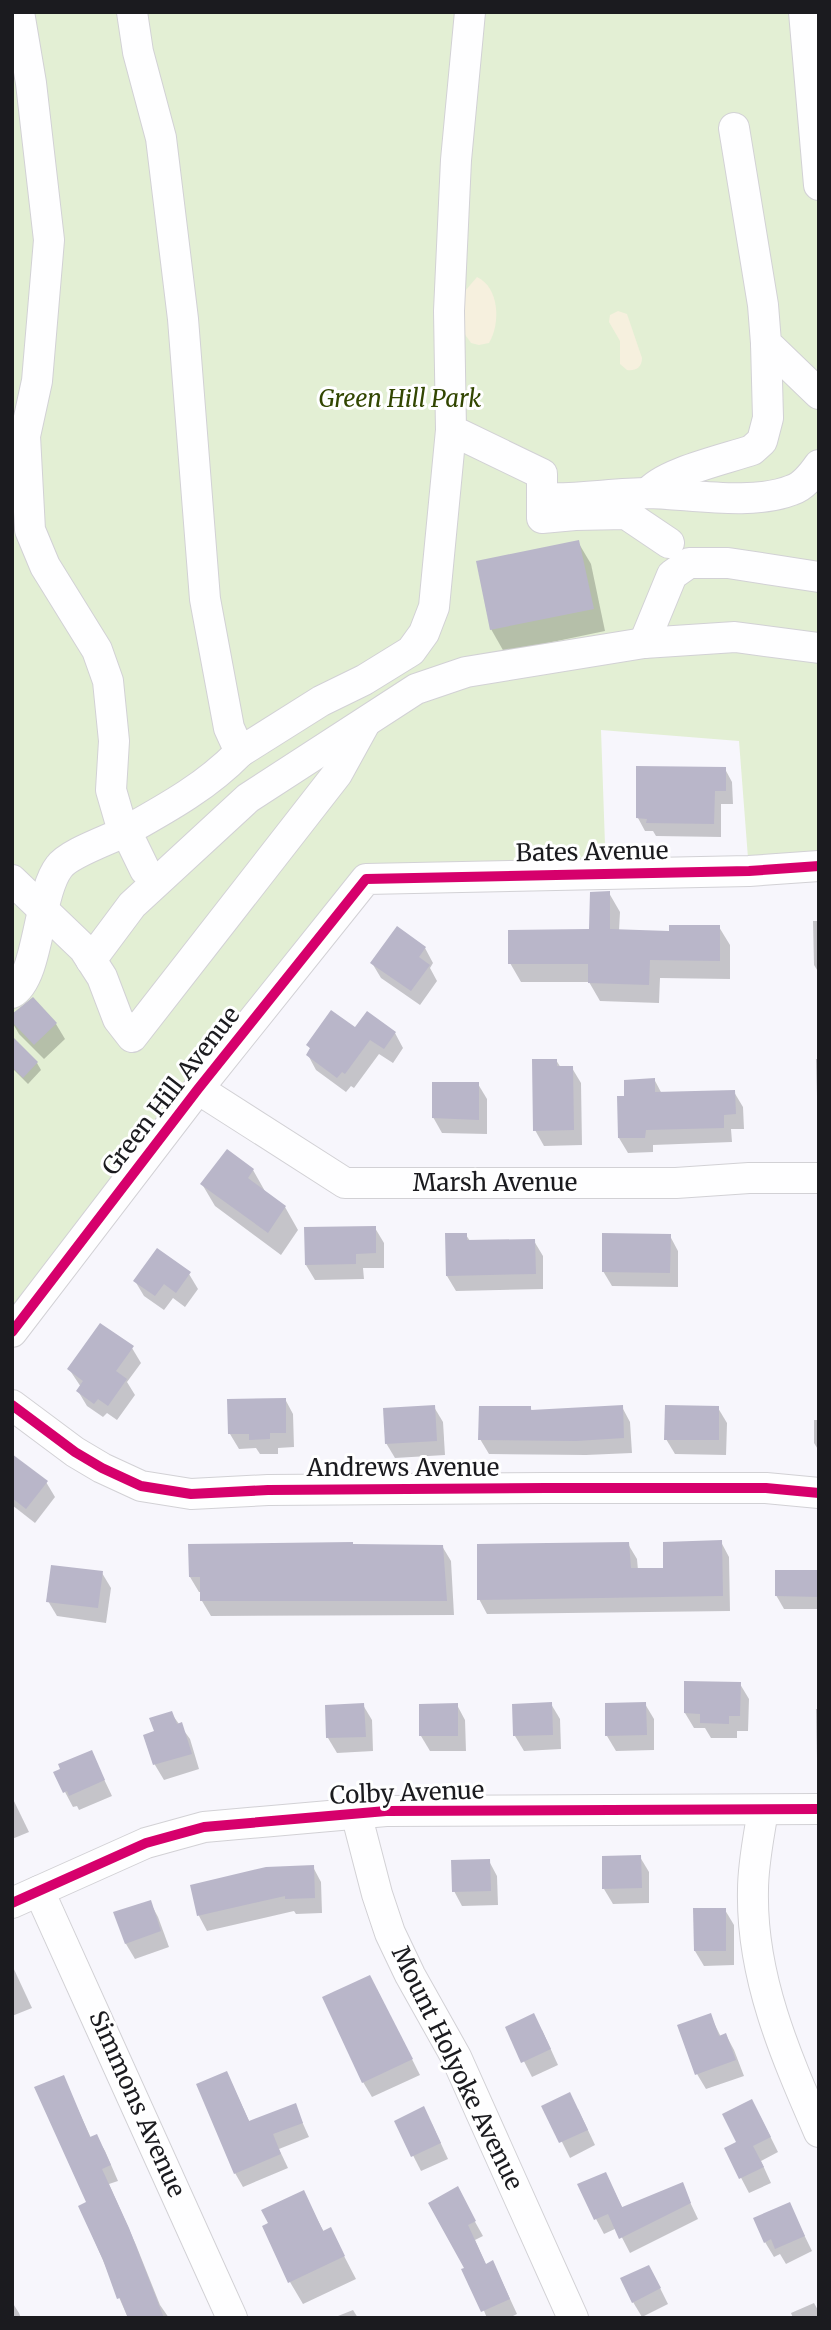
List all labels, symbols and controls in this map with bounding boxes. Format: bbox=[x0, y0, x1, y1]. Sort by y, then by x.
park label: Green Hill Park bbox=[319, 383, 481, 414]
street label: Bates Avenue bbox=[515, 835, 669, 868]
street label: Green Hill Avenue bbox=[95, 1000, 246, 1181]
street label: Marsh Avenue bbox=[413, 1167, 577, 1198]
street label: Andrews Avenue bbox=[306, 1452, 499, 1483]
street label: Colby Avenue bbox=[329, 1774, 485, 1811]
street label: Mount Holyoke Avenue bbox=[385, 1941, 530, 2195]
street label: Simmons Avenue bbox=[82, 2006, 192, 2202]

